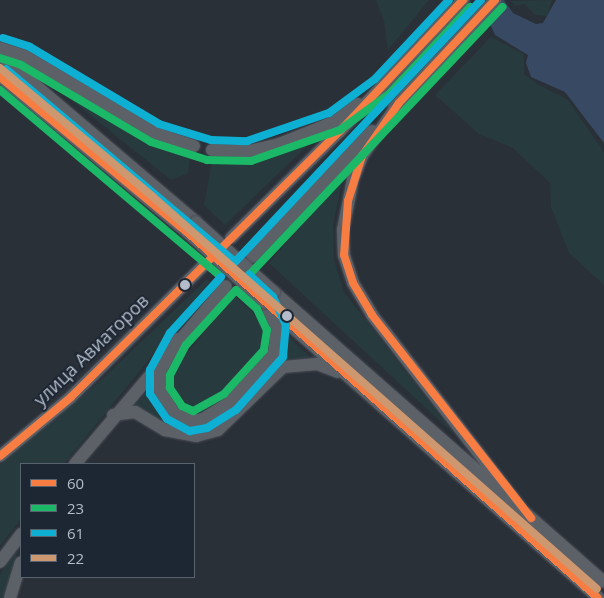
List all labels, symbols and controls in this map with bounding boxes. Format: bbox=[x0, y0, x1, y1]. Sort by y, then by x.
unlabelled marker bbox=[180, 280, 190, 290]
street label: улица Авиаторов bbox=[29, 290, 153, 410]
unlabelled marker bbox=[282, 311, 292, 321]
legend bbox=[20, 463, 195, 578]
text: 60 bbox=[67, 473, 84, 493]
text: 23 bbox=[67, 498, 84, 518]
text: 61 bbox=[67, 523, 84, 543]
text: 22 bbox=[67, 548, 84, 568]

